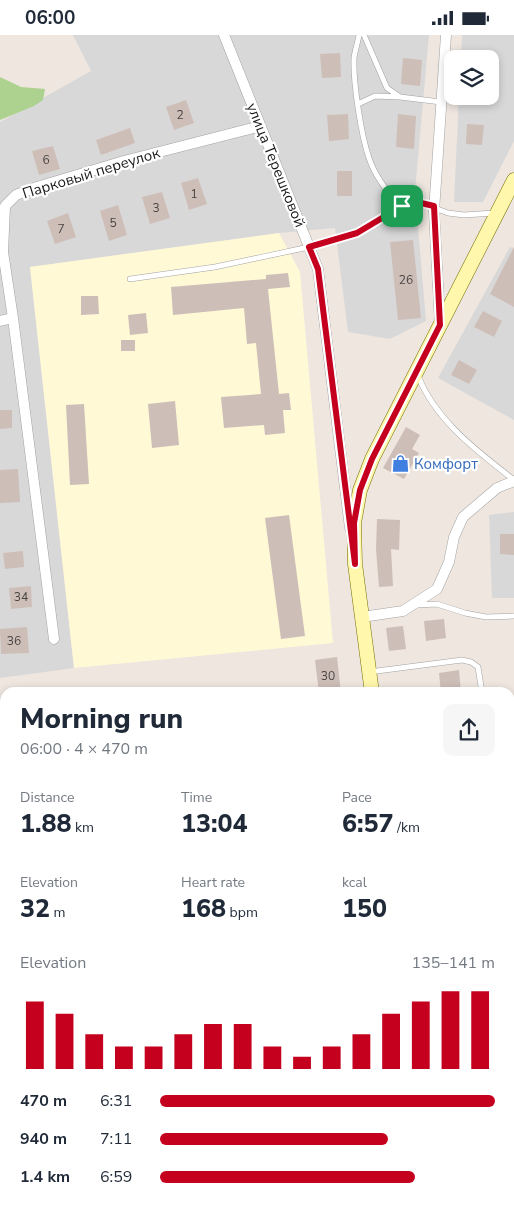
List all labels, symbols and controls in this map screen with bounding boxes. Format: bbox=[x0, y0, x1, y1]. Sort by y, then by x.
text: 06:00 bbox=[25, 5, 75, 31]
map controls bbox=[444, 50, 499, 105]
button: layers bbox=[444, 50, 499, 105]
street label: улица Терешковой bbox=[242, 100, 310, 230]
house number: 2 bbox=[176, 107, 184, 123]
street label: Парковый переулок bbox=[20, 143, 162, 203]
house number: 6 bbox=[42, 152, 50, 168]
pin bbox=[381, 185, 423, 227]
house number: 1 bbox=[190, 186, 198, 202]
icon: arrive bbox=[388, 192, 416, 220]
house number: 3 bbox=[152, 200, 160, 216]
house number: 5 bbox=[109, 215, 117, 231]
house number: 7 bbox=[57, 221, 65, 237]
house number: 26 bbox=[399, 272, 413, 288]
shop icon: Комфорт bbox=[390, 454, 410, 474]
place label: Комфорт bbox=[414, 454, 478, 474]
house number: 34 bbox=[14, 589, 28, 605]
house number: 36 bbox=[7, 633, 21, 649]
house number: 30 bbox=[321, 668, 335, 684]
text: Morning run bbox=[20, 700, 183, 738]
button: share bbox=[443, 704, 495, 756]
text: 06:00 · 4 × 470 m bbox=[20, 738, 148, 760]
text: Distance bbox=[20, 788, 74, 807]
text: Time bbox=[181, 788, 212, 807]
text: Pace bbox=[342, 788, 372, 807]
text: 1.88 bbox=[20, 807, 72, 841]
text: 13:04 bbox=[181, 807, 248, 841]
text: 6:57 bbox=[342, 807, 394, 841]
text: km bbox=[72, 818, 94, 837]
text: /km bbox=[394, 818, 420, 837]
text: Elevation bbox=[20, 873, 78, 892]
text: Heart rate bbox=[181, 873, 245, 892]
text: kcal bbox=[342, 873, 367, 892]
text: 32 bbox=[20, 892, 50, 926]
text: 168 bbox=[181, 892, 226, 926]
text: 150 bbox=[342, 892, 387, 926]
text: m bbox=[50, 903, 66, 922]
text: bpm bbox=[226, 903, 258, 922]
text: Elevation bbox=[20, 952, 86, 974]
text: 135–141 m bbox=[412, 952, 495, 974]
text: 470 m bbox=[20, 1090, 67, 1112]
text: 6:31 bbox=[100, 1090, 132, 1112]
text: 940 m bbox=[20, 1128, 67, 1150]
text: 7:11 bbox=[100, 1128, 132, 1150]
text: 1.4 km bbox=[20, 1166, 70, 1188]
text: 6:59 bbox=[100, 1166, 132, 1188]

